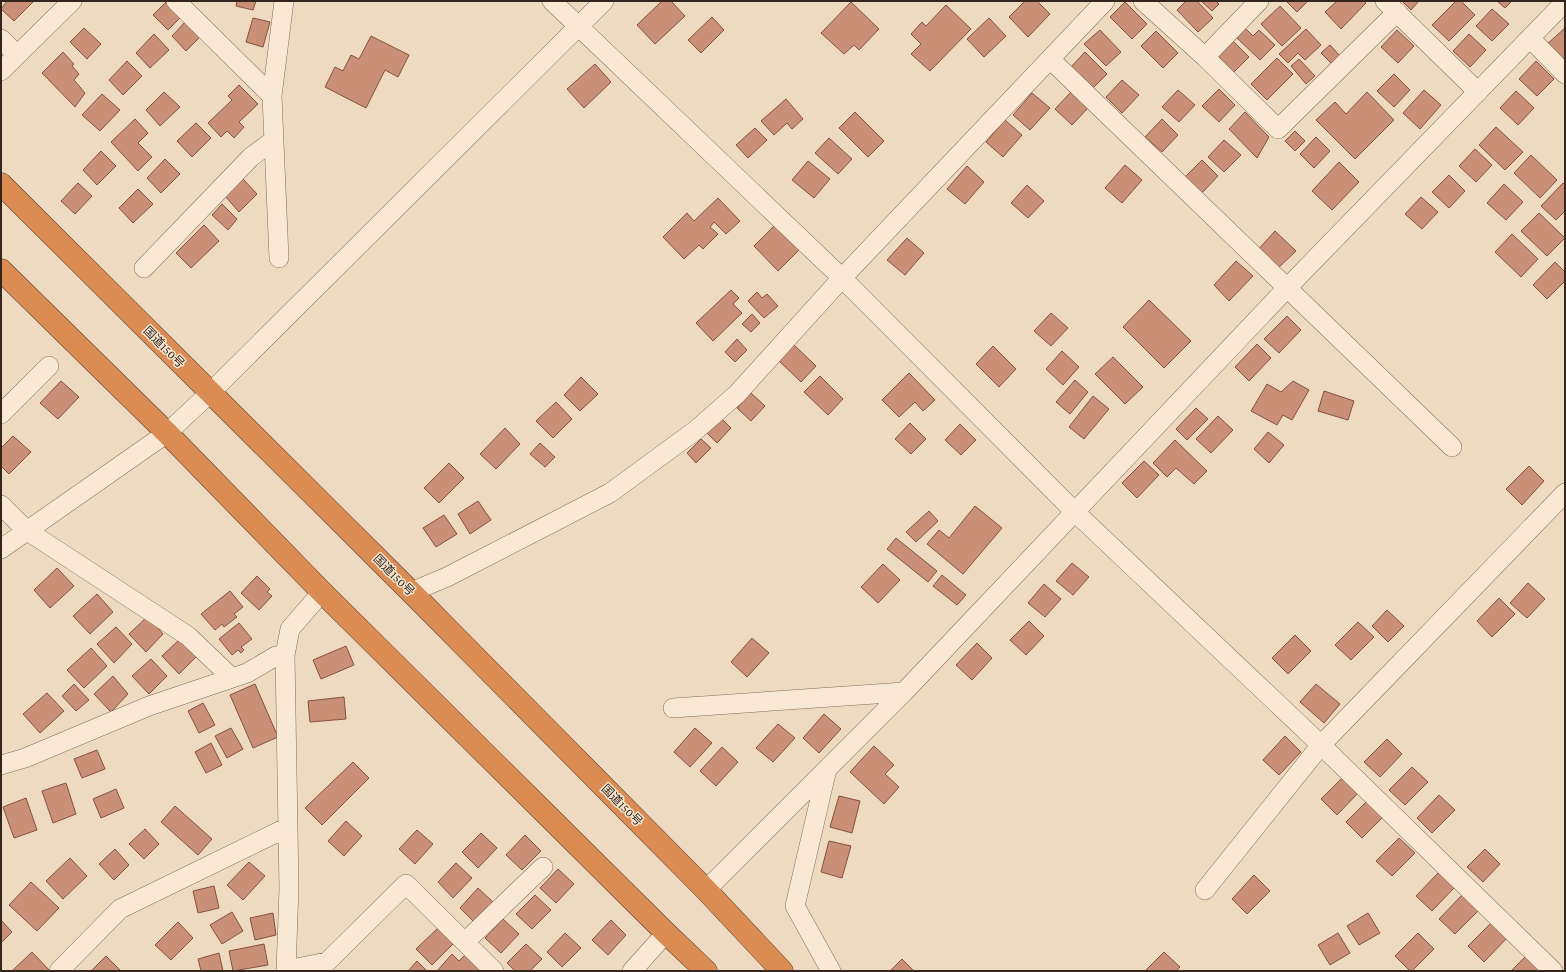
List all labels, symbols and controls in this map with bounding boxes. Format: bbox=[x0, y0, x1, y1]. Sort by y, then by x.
street label: 国道150号 bbox=[141, 324, 187, 370]
street label: 国道150号 bbox=[371, 552, 417, 598]
street label: 国道150号 bbox=[599, 782, 645, 828]

